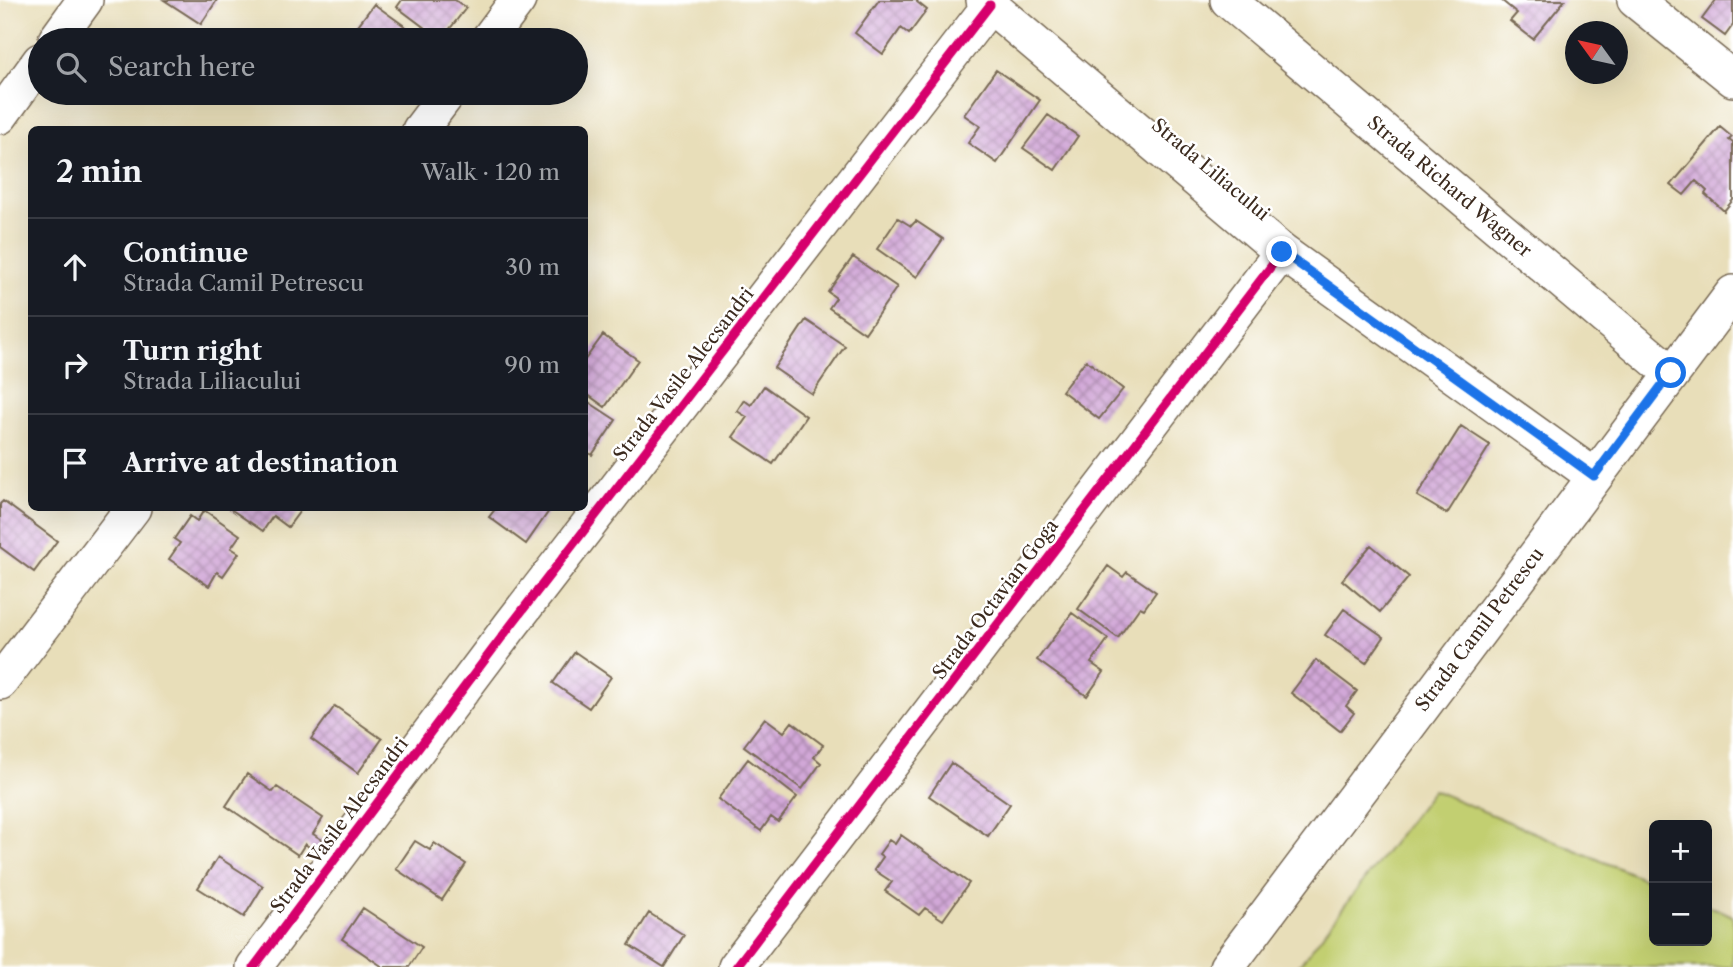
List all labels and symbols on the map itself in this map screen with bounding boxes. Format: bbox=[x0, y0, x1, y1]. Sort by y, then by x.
north arrow bbox=[1565, 21, 1628, 84]
street label: Strada Richard Wagner bbox=[1363, 111, 1537, 262]
street label: Strada Liliacului bbox=[1147, 113, 1275, 226]
route end bbox=[1266, 236, 1297, 267]
street label: Strada Vasile Alecsandri bbox=[608, 283, 759, 466]
route start bbox=[1655, 357, 1686, 388]
street label: Strada Octavian Goga bbox=[928, 515, 1063, 684]
street label: Strada Camil Petrescu bbox=[1410, 543, 1549, 716]
street label: Strada Vasile Alecsandri bbox=[266, 733, 413, 918]

